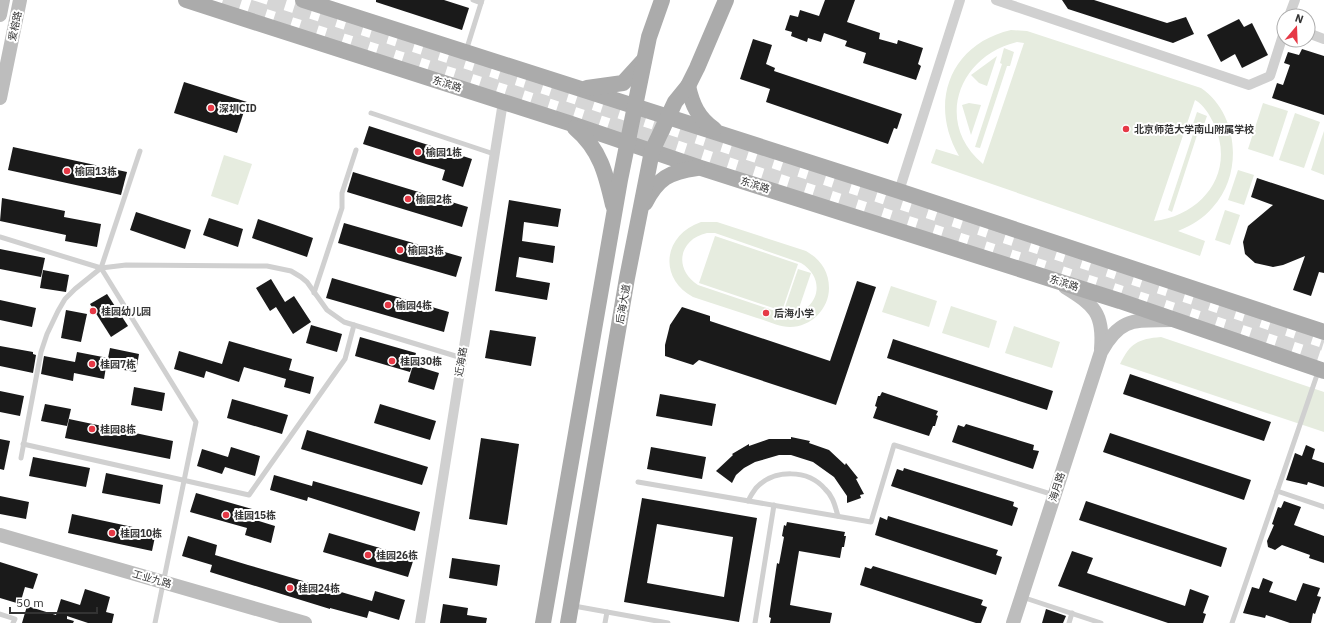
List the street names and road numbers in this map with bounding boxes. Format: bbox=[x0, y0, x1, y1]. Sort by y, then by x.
street label: 爱榕路 bbox=[6, 10, 24, 42]
street label: 东滨路 bbox=[431, 73, 463, 95]
street label: 东滨路 bbox=[739, 174, 771, 196]
street label: 东滨路 bbox=[1048, 272, 1080, 294]
street label: 后海大道 bbox=[613, 283, 633, 325]
street label: 近海路 bbox=[452, 346, 470, 378]
street label: 海月路 bbox=[1046, 471, 1068, 503]
street label: 工业九路 bbox=[131, 567, 173, 591]

